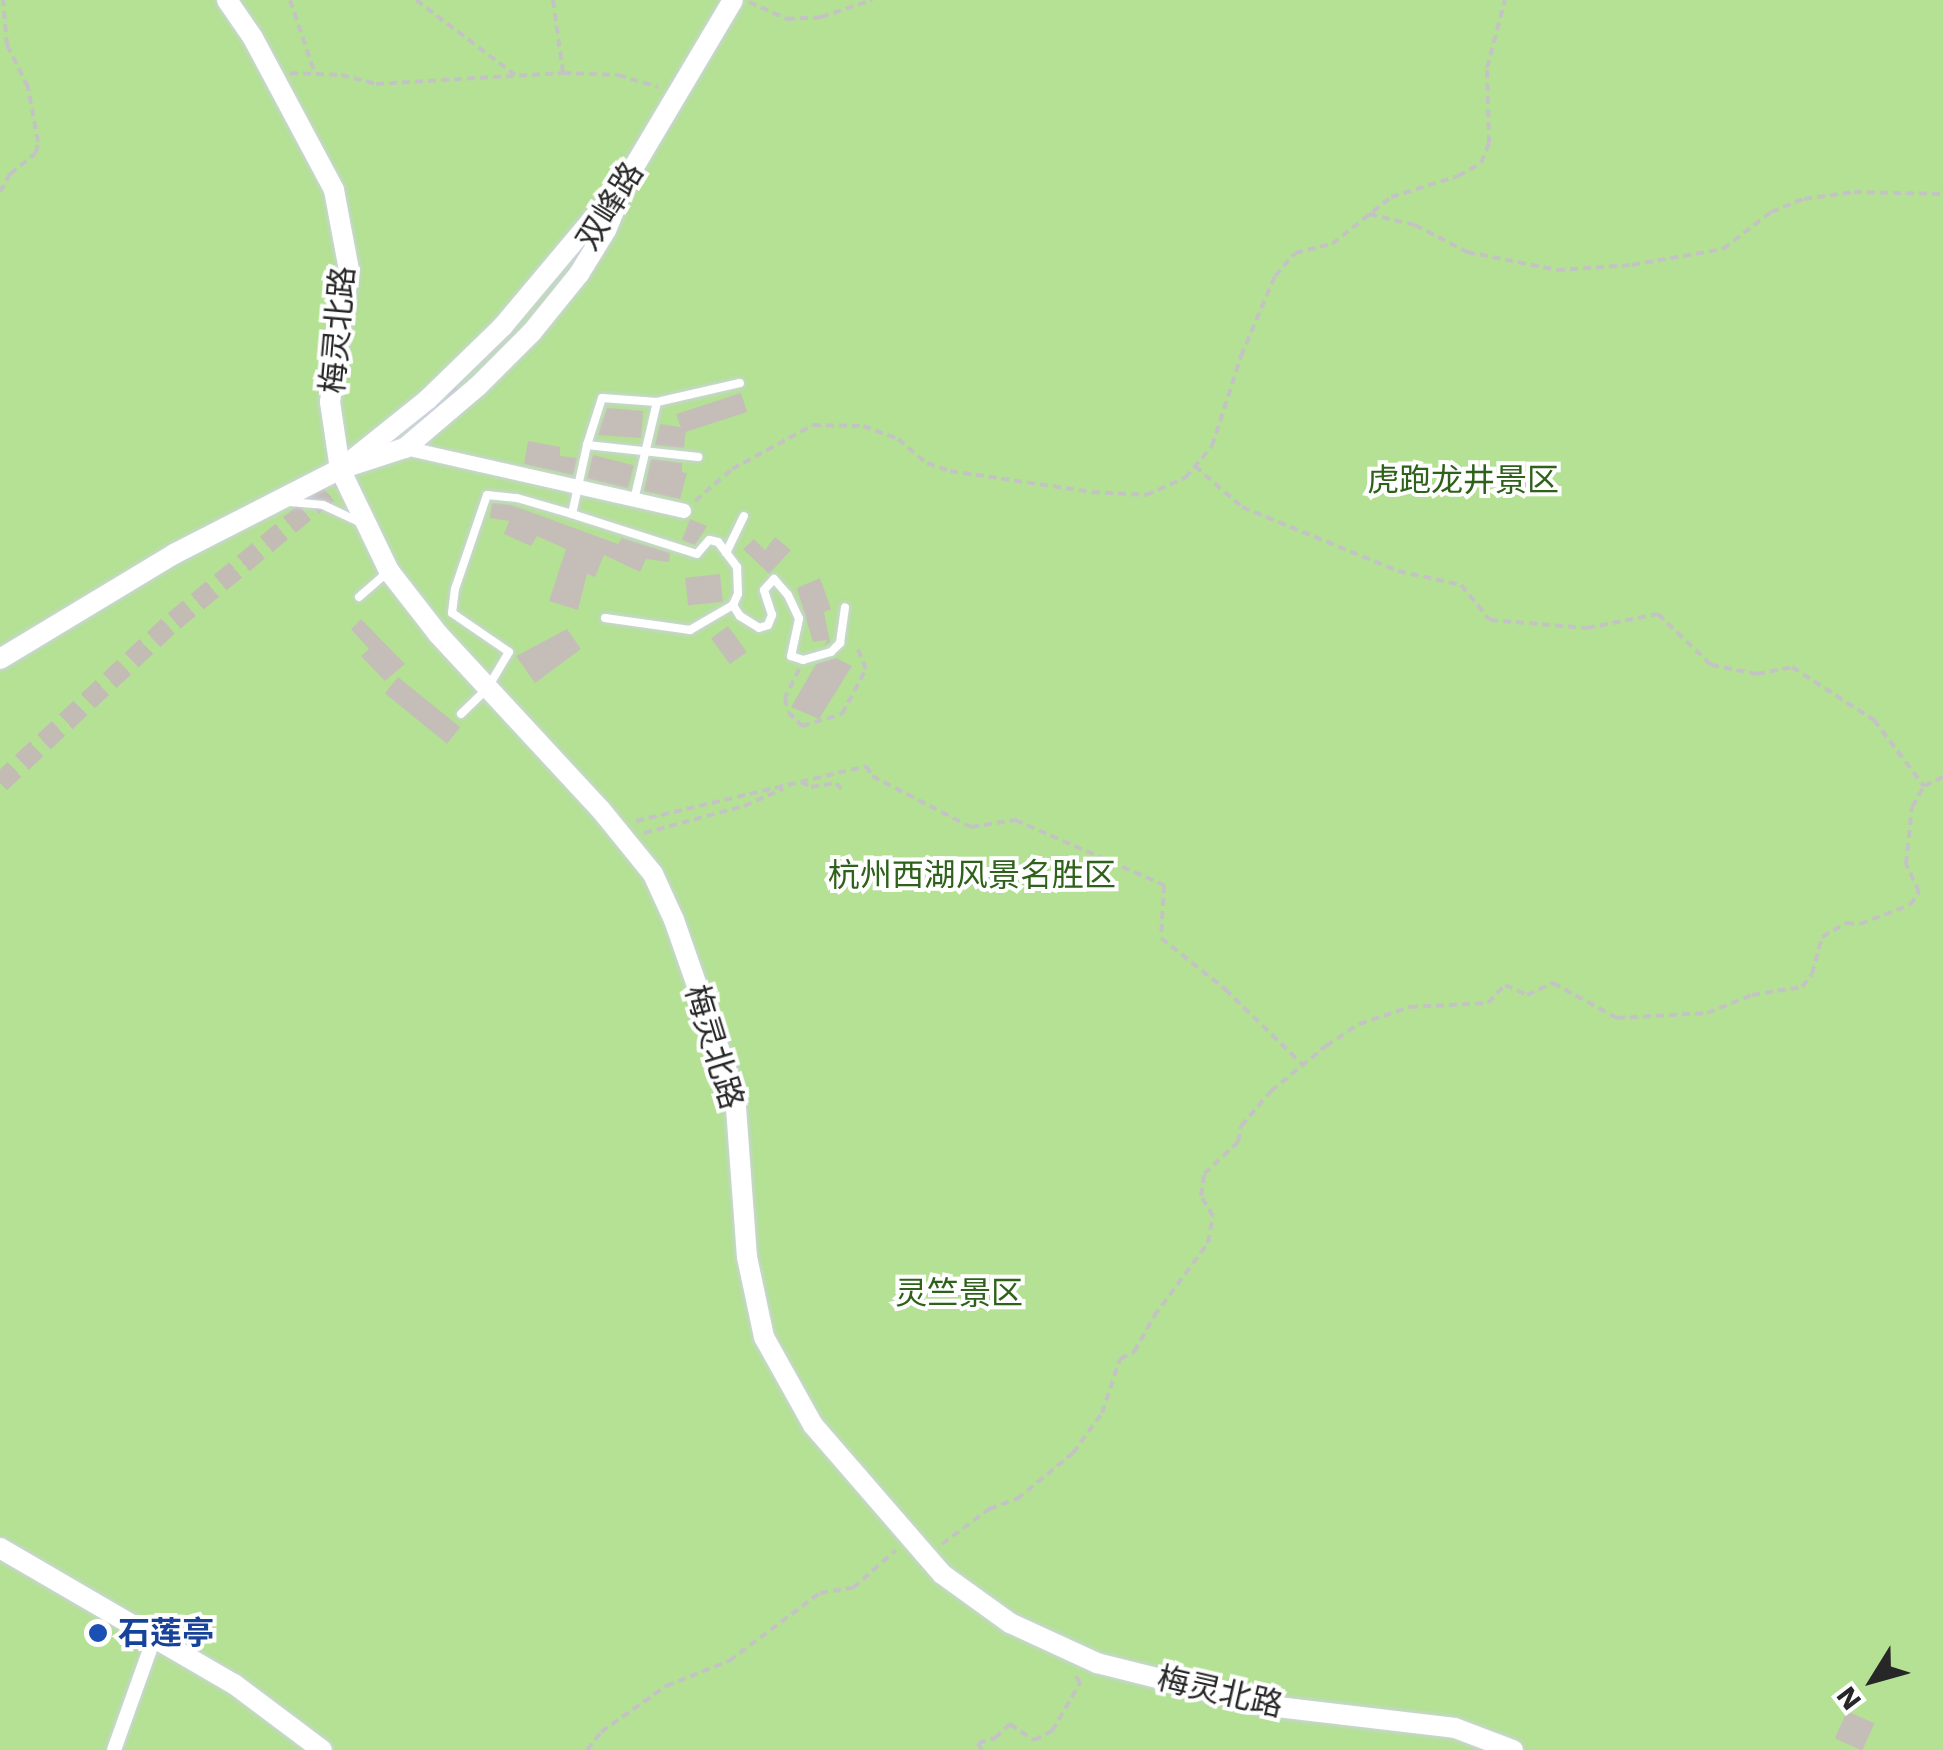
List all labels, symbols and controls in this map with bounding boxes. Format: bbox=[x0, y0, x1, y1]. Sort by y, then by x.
street label: 双峰路 bbox=[568, 155, 652, 257]
street label: 梅灵北路 bbox=[313, 265, 363, 395]
park label: 虎跑龙井景区 bbox=[1367, 461, 1559, 499]
park label: 杭州西湖风景名胜区 bbox=[828, 856, 1116, 894]
street label: 梅灵北路 bbox=[677, 980, 751, 1114]
park label: 灵竺景区 bbox=[895, 1274, 1023, 1312]
place label: 石莲亭 bbox=[118, 1614, 214, 1652]
marker: 石莲亭 bbox=[87, 1622, 109, 1644]
north arrow bbox=[1823, 1630, 1923, 1730]
street label: 梅灵北路 bbox=[1153, 1659, 1287, 1725]
text: N bbox=[1829, 1680, 1868, 1717]

